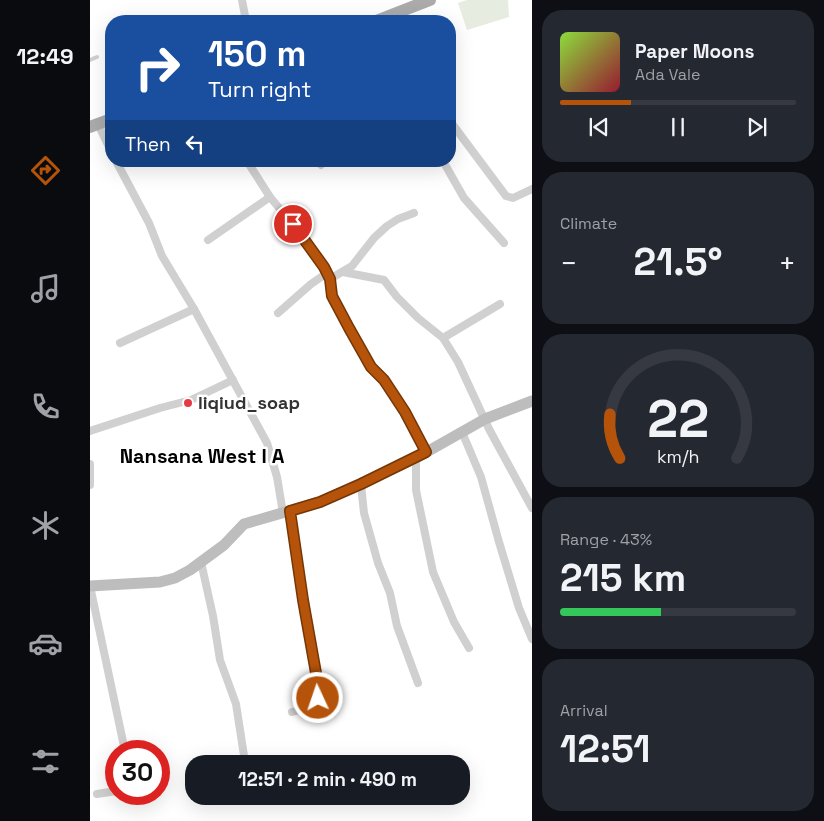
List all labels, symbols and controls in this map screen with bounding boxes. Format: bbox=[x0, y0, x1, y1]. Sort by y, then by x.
text: 150 m bbox=[208, 32, 306, 76]
icon: right bbox=[125, 35, 190, 100]
text: Paper Moons bbox=[635, 39, 754, 64]
text: 12:49 bbox=[16, 42, 74, 70]
text: Ada Vale bbox=[635, 64, 700, 85]
text: Turn right bbox=[208, 75, 311, 103]
icon: previous bbox=[585, 113, 613, 141]
icon: pause bbox=[664, 113, 692, 141]
icon: next bbox=[743, 113, 771, 141]
icon: left bbox=[181, 130, 209, 158]
text: Then bbox=[125, 132, 171, 157]
icon: directions bbox=[28, 153, 63, 188]
pin bbox=[272, 203, 314, 245]
icon: arrive bbox=[279, 210, 307, 238]
text: Climate bbox=[560, 213, 617, 234]
text: 21.5° bbox=[634, 238, 722, 286]
text: − bbox=[560, 245, 577, 281]
text: + bbox=[779, 245, 796, 281]
icon: music bbox=[28, 271, 63, 306]
text: 22 bbox=[647, 386, 709, 452]
icon: phone bbox=[28, 389, 63, 424]
place label: liqiud_soap bbox=[198, 391, 300, 414]
marker: liqiud_soap bbox=[182, 397, 194, 409]
district label: Nansana West I A bbox=[120, 443, 285, 469]
text: km/h bbox=[657, 445, 699, 468]
icon: climate bbox=[28, 508, 63, 543]
text: Range · 43% bbox=[560, 529, 652, 550]
text: 215 km bbox=[560, 554, 686, 602]
icon: car bbox=[28, 626, 63, 661]
position arrow bbox=[291, 671, 343, 723]
text: Arrival bbox=[560, 700, 608, 721]
text: 12:51 bbox=[560, 725, 650, 773]
speed limit sign: 30 bbox=[105, 740, 170, 805]
icon: filters bbox=[28, 744, 63, 779]
text: 12:51 · 2 min · 490 m bbox=[238, 767, 417, 792]

